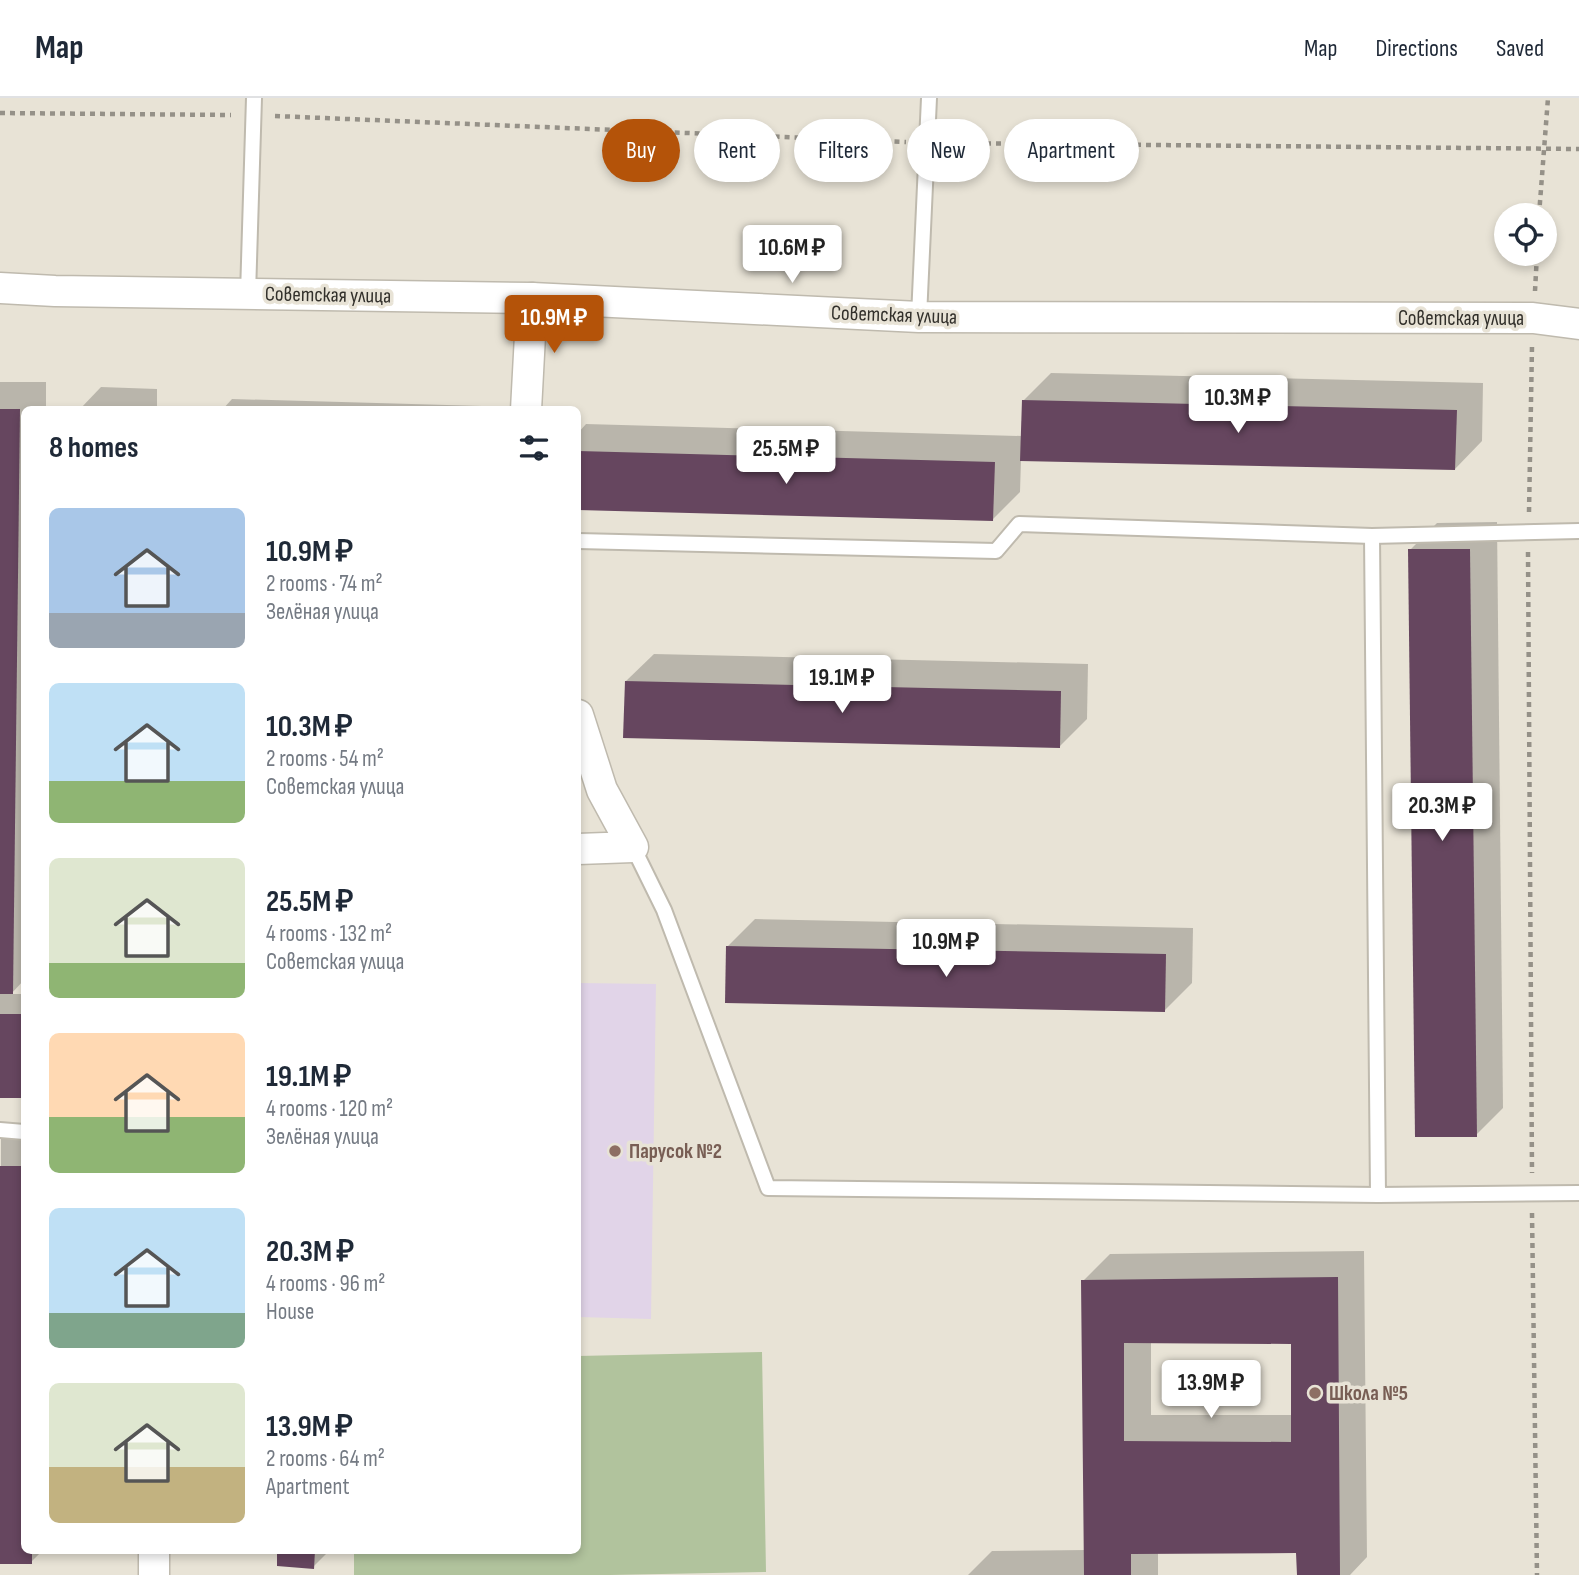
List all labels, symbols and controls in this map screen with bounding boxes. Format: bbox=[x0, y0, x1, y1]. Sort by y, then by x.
text: Map bbox=[35, 28, 84, 68]
text: Map bbox=[1304, 34, 1337, 63]
text: Directions bbox=[1375, 34, 1458, 63]
text: Saved bbox=[1496, 34, 1544, 63]
chip: Buy bbox=[602, 119, 680, 182]
chip: Rent bbox=[694, 119, 780, 182]
chip: Filters bbox=[794, 119, 893, 182]
chip: New bbox=[907, 119, 990, 182]
chip: Apartment bbox=[1004, 119, 1139, 182]
map controls bbox=[1494, 203, 1557, 266]
button: locate bbox=[1494, 203, 1557, 266]
pin: 10.6M ₽ bbox=[727, 226, 857, 285]
text: 10.6M ₽ bbox=[759, 234, 825, 262]
street label: Советская улица bbox=[265, 281, 391, 309]
pin: 10.9M ₽ bbox=[489, 296, 619, 355]
street label: Советская улица bbox=[830, 300, 958, 330]
text: 10.9M ₽ bbox=[521, 304, 587, 332]
street label: Советская улица bbox=[1398, 306, 1524, 331]
pin: 10.3M ₽ bbox=[1173, 376, 1303, 435]
text: 10.3M ₽ bbox=[1205, 384, 1271, 412]
pin: 25.5M ₽ bbox=[721, 426, 851, 486]
icon: filters bbox=[515, 429, 553, 467]
text: 8 homes bbox=[49, 430, 138, 466]
text: 25.5M ₽ bbox=[753, 435, 820, 463]
text: 10.9M ₽ bbox=[266, 534, 353, 570]
icon: home bbox=[105, 536, 189, 620]
text: 2 rooms · 74 m² bbox=[266, 570, 383, 598]
text: Зелёная улица bbox=[266, 598, 379, 626]
pin: 19.1M ₽ bbox=[777, 656, 907, 715]
text: 19.1M ₽ bbox=[809, 664, 875, 692]
text: 10.3M ₽ bbox=[266, 709, 353, 745]
icon: home bbox=[105, 711, 189, 795]
text: 2 rooms · 54 m² bbox=[266, 745, 384, 773]
text: Советская улица bbox=[266, 773, 404, 801]
pin: 20.3M ₽ bbox=[1377, 784, 1507, 843]
text: 20.3M ₽ bbox=[1408, 792, 1476, 820]
text: 25.5M ₽ bbox=[266, 884, 353, 920]
icon: home bbox=[105, 886, 189, 970]
text: 4 rooms · 132 m² bbox=[266, 920, 392, 948]
pin: 10.9M ₽ bbox=[881, 920, 1011, 979]
text: 10.9M ₽ bbox=[913, 928, 979, 956]
text: Советская улица bbox=[266, 948, 404, 976]
text: 19.1M ₽ bbox=[266, 1059, 351, 1095]
icon: home bbox=[105, 1061, 189, 1145]
text: 4 rooms · 120 m² bbox=[266, 1095, 393, 1123]
text: Зелёная улица bbox=[266, 1123, 379, 1151]
place label: Парусок №2 bbox=[629, 1139, 722, 1164]
marker: Парусок №2 bbox=[607, 1143, 623, 1159]
text: 20.3M ₽ bbox=[266, 1234, 354, 1270]
icon: home bbox=[105, 1236, 189, 1320]
text: 4 rooms · 96 m² bbox=[266, 1270, 385, 1298]
text: House bbox=[266, 1298, 314, 1326]
pin: 13.9M ₽ bbox=[1146, 1360, 1276, 1420]
text: 13.9M ₽ bbox=[1178, 1369, 1244, 1397]
place label: Школа №5 bbox=[1329, 1381, 1408, 1406]
marker: Школа №5 bbox=[1307, 1385, 1323, 1401]
text: 13.9M ₽ bbox=[266, 1409, 353, 1445]
icon: home bbox=[105, 1411, 189, 1495]
text: 2 rooms · 64 m² bbox=[266, 1445, 385, 1473]
text: Apartment bbox=[266, 1473, 350, 1501]

